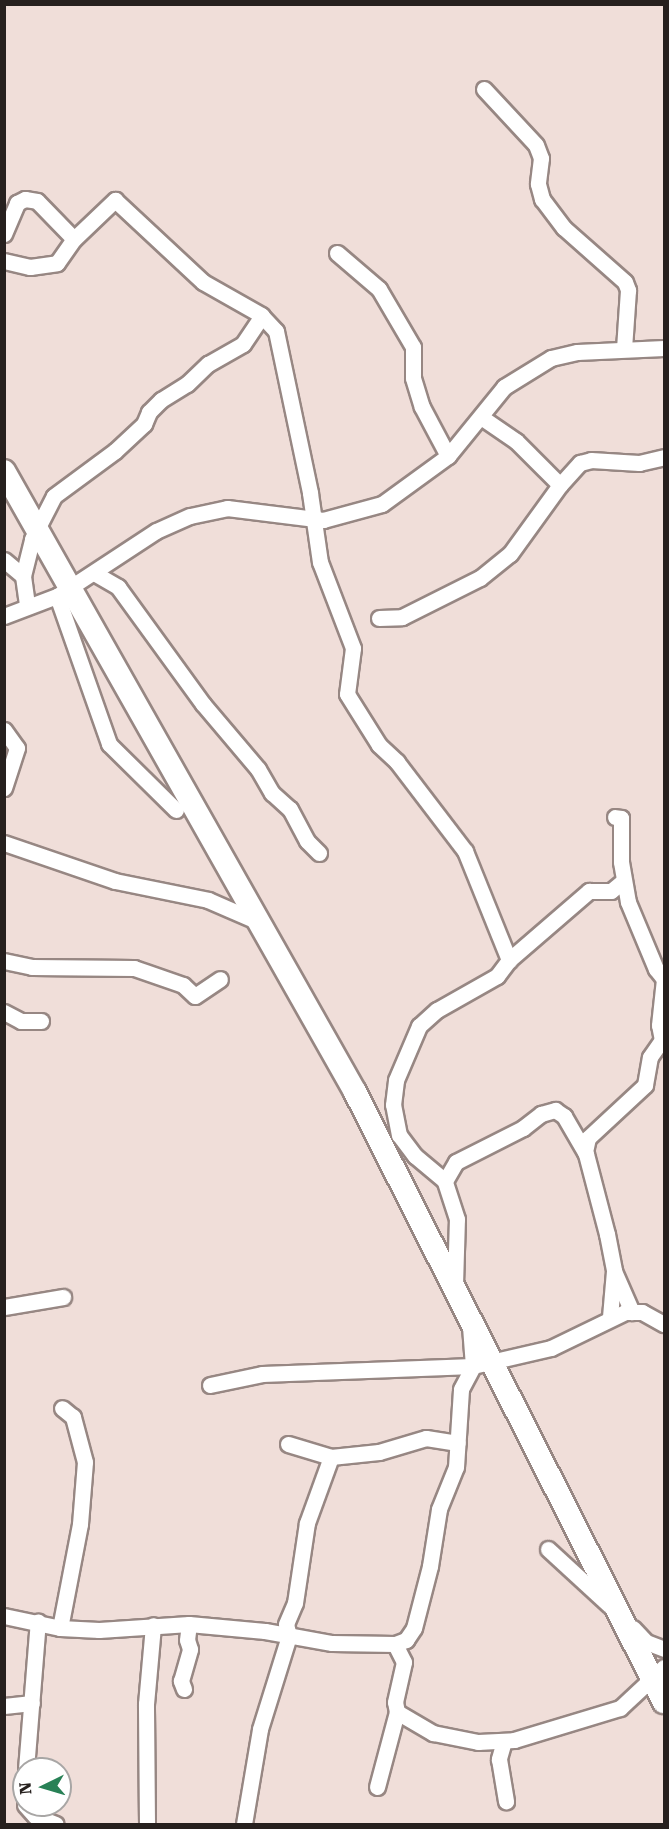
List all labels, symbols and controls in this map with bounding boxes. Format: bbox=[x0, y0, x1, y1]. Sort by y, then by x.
north arrow bbox=[12, 1757, 72, 1817]
text: N bbox=[16, 1781, 36, 1795]

